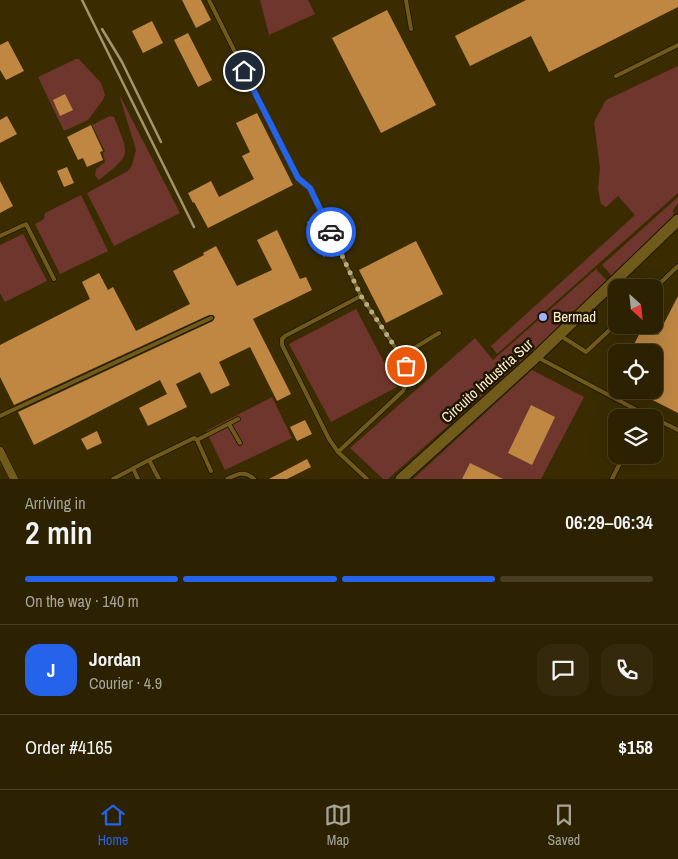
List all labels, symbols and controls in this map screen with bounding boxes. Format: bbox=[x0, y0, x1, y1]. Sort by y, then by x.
pin bbox=[223, 50, 265, 92]
icon: home bbox=[230, 57, 258, 85]
courier bbox=[306, 207, 356, 257]
icon: car bbox=[317, 218, 345, 246]
north arrow bbox=[608, 279, 662, 334]
map controls bbox=[608, 279, 663, 464]
place label: Bermad bbox=[553, 306, 596, 327]
marker: Bermad bbox=[537, 311, 549, 323]
street label: Circuito Industria Sur bbox=[436, 334, 537, 428]
button: locate bbox=[608, 344, 663, 399]
pin bbox=[385, 345, 427, 387]
icon: bag bbox=[392, 352, 420, 380]
button: layers bbox=[608, 409, 663, 464]
text: Arriving in bbox=[25, 492, 86, 514]
text: 06:29–06:34 bbox=[565, 509, 653, 535]
text: 2 min bbox=[25, 511, 93, 554]
text: On the way · 140 m bbox=[25, 590, 139, 612]
button: chat bbox=[537, 644, 589, 696]
button: phone bbox=[601, 644, 653, 696]
text: Jordan bbox=[89, 646, 141, 672]
text: J bbox=[47, 657, 55, 683]
text: Courier · 4.9 bbox=[89, 672, 162, 694]
text: Order #4165 bbox=[25, 734, 112, 760]
text: $158 bbox=[618, 734, 653, 760]
tab: Home bbox=[98, 801, 128, 849]
tab: Map bbox=[324, 801, 352, 849]
tab: Saved bbox=[548, 801, 580, 849]

